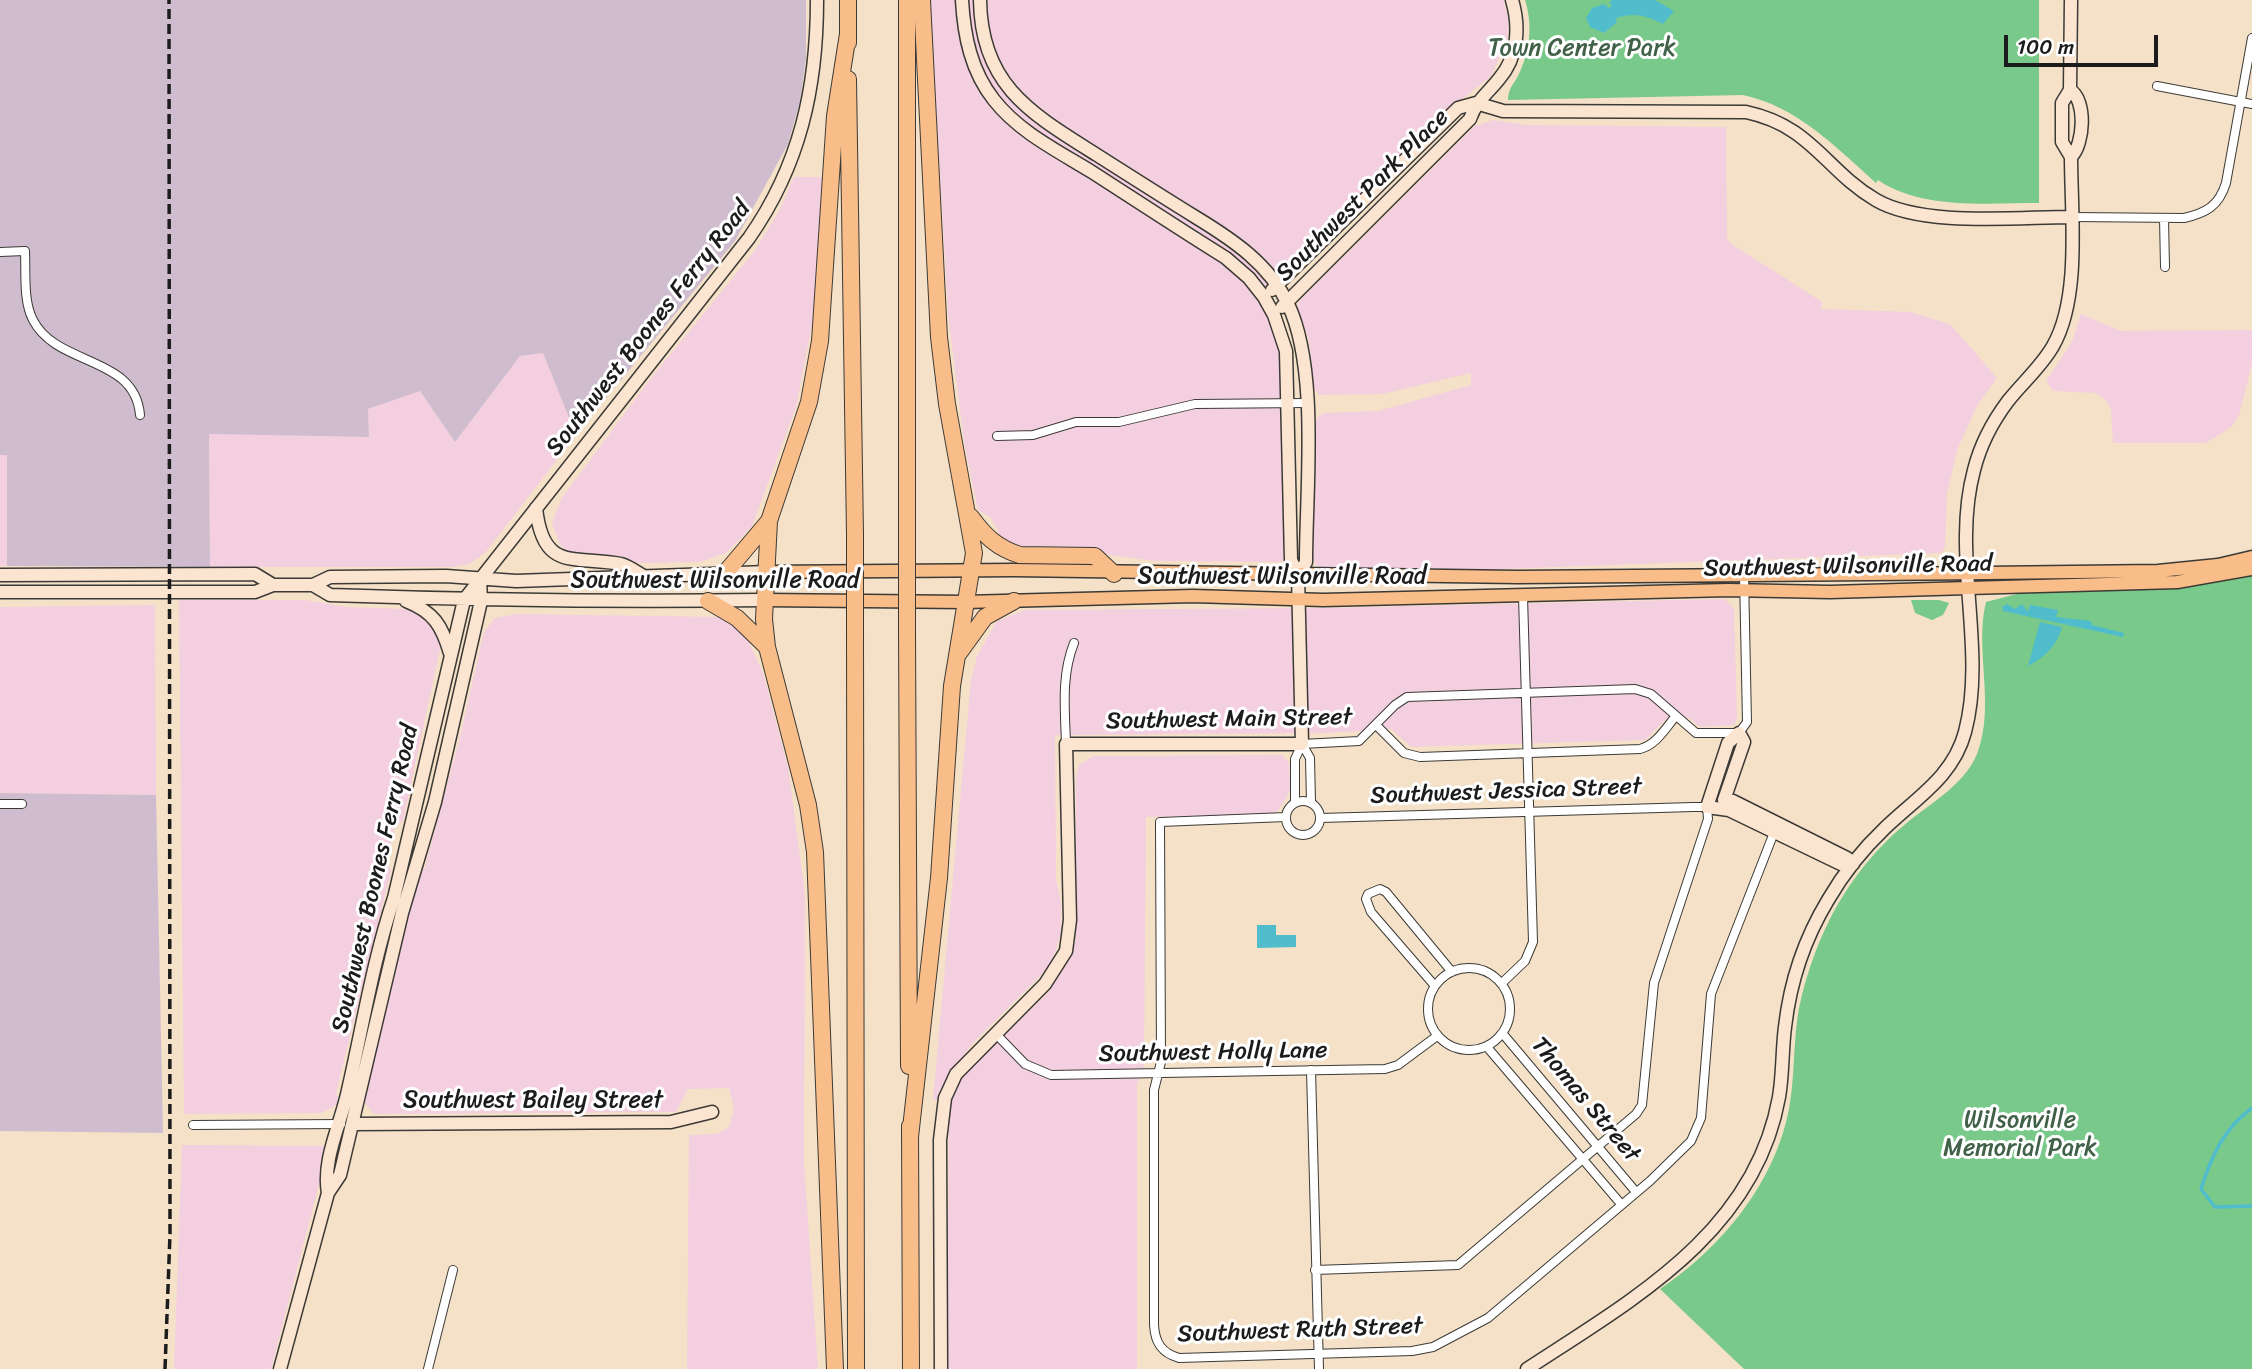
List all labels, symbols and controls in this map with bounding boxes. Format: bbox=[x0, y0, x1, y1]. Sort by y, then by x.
scale bar bbox=[2007, 21, 2161, 65]
text: 100 m bbox=[2017, 28, 2074, 66]
park label: Town Center Park bbox=[1488, 35, 1676, 63]
street label: Southwest Park Place bbox=[1271, 104, 1455, 288]
street label: Southwest Boones Ferry Road bbox=[541, 196, 757, 462]
street label: Southwest Wilsonville Road bbox=[1703, 550, 1993, 584]
street label: Southwest Wilsonville Road bbox=[1138, 563, 1426, 591]
street label: Southwest Wilsonville Road bbox=[571, 567, 859, 595]
street label: Southwest Main Street bbox=[1106, 703, 1352, 737]
street label: Southwest Boones Ferry Road bbox=[326, 722, 426, 1036]
street label: Southwest Jessica Street bbox=[1370, 773, 1642, 811]
street label: Thomas Street bbox=[1524, 1032, 1646, 1168]
street label: Southwest Holly Lane bbox=[1098, 1037, 1328, 1069]
street label: Southwest Bailey Street bbox=[403, 1087, 663, 1115]
park label: Wilsonville Memorial Park bbox=[1943, 1107, 2097, 1163]
street label: Southwest Ruth Street bbox=[1177, 1312, 1423, 1350]

